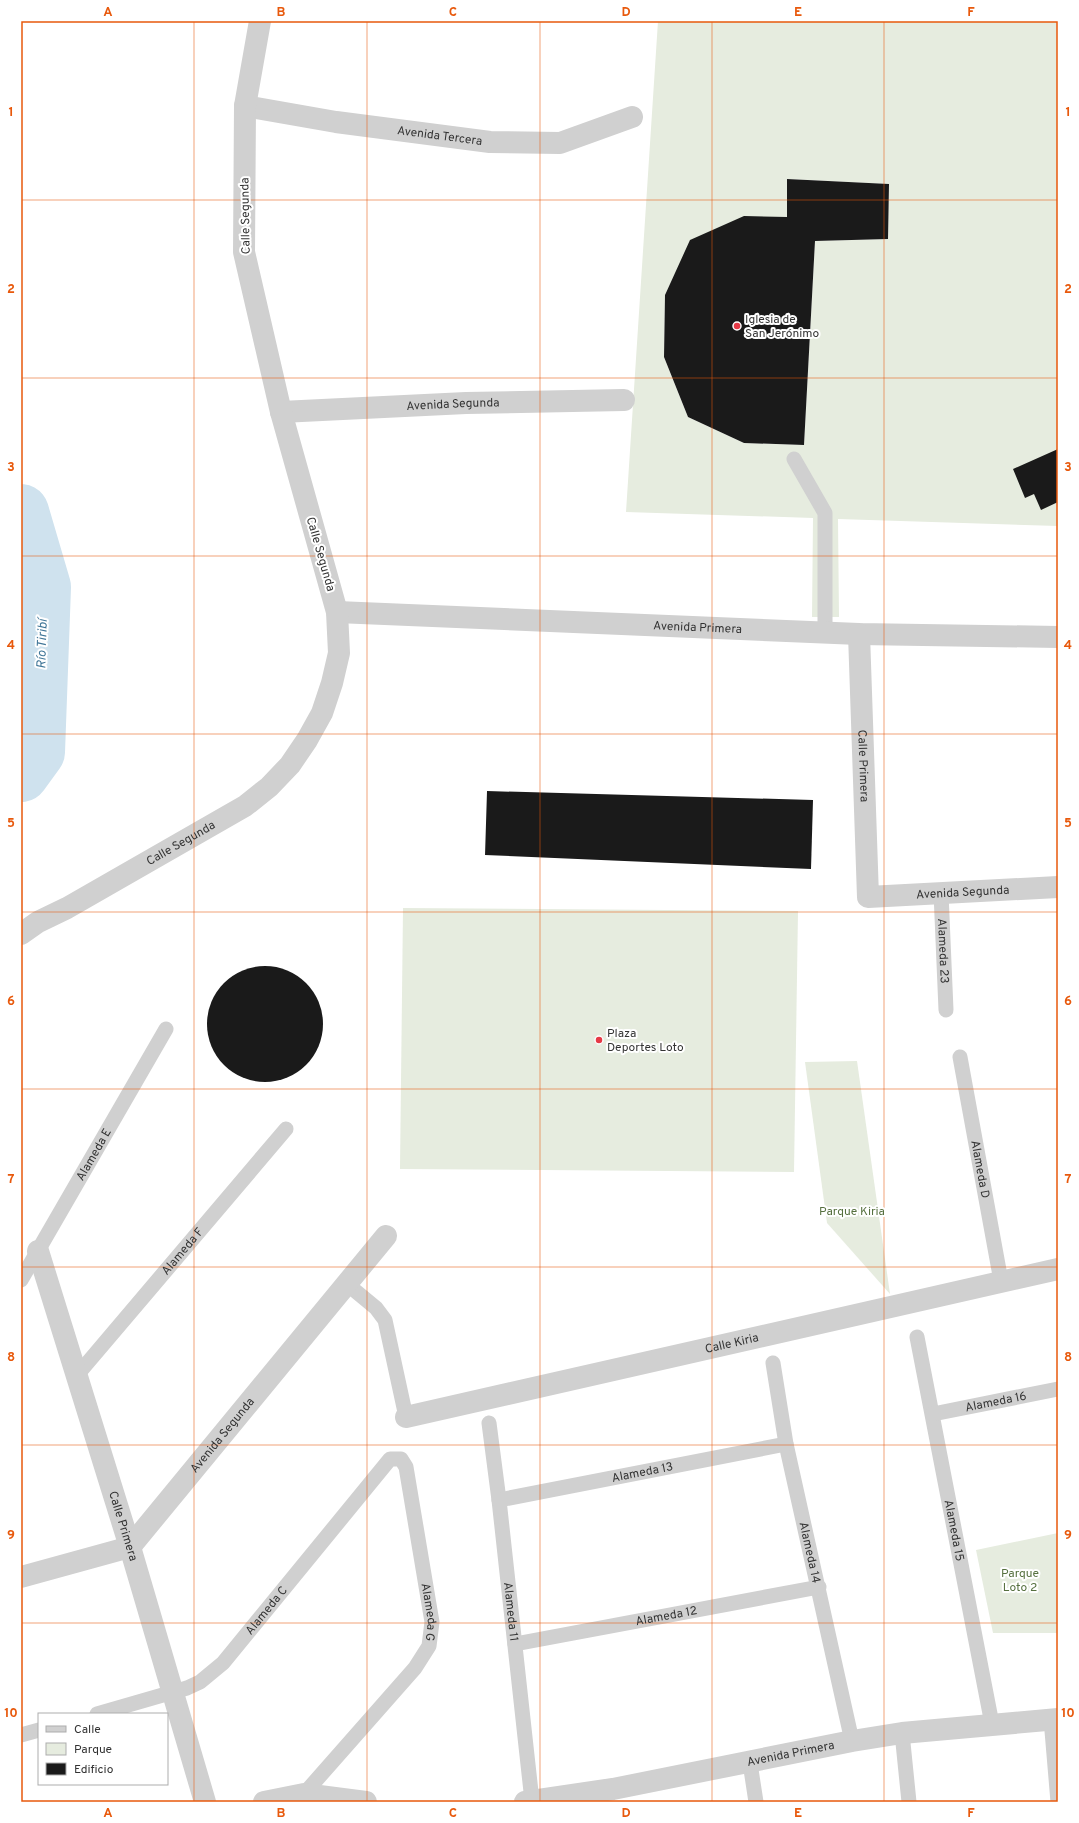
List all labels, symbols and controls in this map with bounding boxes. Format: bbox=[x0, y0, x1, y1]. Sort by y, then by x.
text: A bbox=[103, 5, 113, 21]
text: B bbox=[277, 5, 286, 21]
text: C bbox=[449, 5, 457, 21]
text: D bbox=[621, 5, 631, 21]
text: E bbox=[794, 5, 802, 21]
text: F bbox=[967, 5, 975, 21]
text: 1 bbox=[8, 105, 14, 121]
text: 1 bbox=[1065, 105, 1071, 121]
street label: Avenida Tercera bbox=[396, 123, 483, 150]
street label: Calle Segunda bbox=[237, 177, 255, 255]
text: 2 bbox=[7, 282, 15, 298]
text: 2 bbox=[1064, 282, 1072, 298]
place label: Iglesia de San Jerónimo bbox=[745, 312, 820, 342]
marker: Iglesia de San Jerónimo bbox=[732, 321, 742, 331]
street label: Avenida Segunda bbox=[406, 395, 500, 415]
text: 3 bbox=[7, 460, 15, 476]
text: 3 bbox=[1064, 460, 1072, 476]
street label: Calle Segunda bbox=[302, 515, 338, 593]
water label: Río Tiribí bbox=[34, 616, 52, 669]
street label: Avenida Primera bbox=[653, 618, 742, 638]
text: 4 bbox=[7, 638, 15, 654]
text: 4 bbox=[1064, 638, 1072, 654]
street label: Calle Primera bbox=[853, 729, 872, 803]
text: 5 bbox=[7, 816, 15, 832]
text: 5 bbox=[1064, 816, 1072, 832]
street label: Calle Segunda bbox=[144, 818, 219, 870]
street label: Avenida Segunda bbox=[916, 883, 1010, 903]
street label: Alameda 23 bbox=[933, 918, 952, 984]
text: 6 bbox=[7, 994, 15, 1010]
text: 6 bbox=[1064, 994, 1072, 1010]
place label: Plaza Deportes Loto bbox=[607, 1026, 684, 1056]
marker: Plaza Deportes Loto bbox=[594, 1035, 604, 1045]
street label: Alameda E bbox=[73, 1126, 116, 1184]
street label: Alameda D bbox=[966, 1139, 993, 1200]
text: 7 bbox=[8, 1172, 15, 1188]
text: 7 bbox=[1065, 1172, 1072, 1188]
park label: Parque Kiria bbox=[819, 1204, 885, 1220]
street label: Alameda F bbox=[158, 1225, 208, 1279]
street label: Calle Kiria bbox=[704, 1330, 760, 1358]
text: 8 bbox=[7, 1350, 15, 1366]
text: 8 bbox=[1064, 1350, 1072, 1366]
street label: Alameda 16 bbox=[964, 1388, 1028, 1416]
street label: Avenida Segunda bbox=[187, 1395, 259, 1477]
street label: Alameda 13 bbox=[610, 1459, 675, 1487]
street label: Calle Primera bbox=[104, 1489, 141, 1563]
street label: Alameda 15 bbox=[940, 1498, 967, 1563]
street label: Alameda 14 bbox=[795, 1520, 824, 1585]
text: 9 bbox=[7, 1528, 15, 1544]
text: 9 bbox=[1064, 1528, 1072, 1544]
park label: Parque Loto 2 bbox=[1001, 1566, 1039, 1596]
street label: Alameda 11 bbox=[499, 1581, 521, 1642]
street label: Alameda G bbox=[417, 1582, 439, 1642]
street label: Alameda C bbox=[242, 1583, 292, 1639]
street label: Alameda 12 bbox=[634, 1603, 699, 1630]
text: 10 bbox=[4, 1706, 18, 1722]
text: 10 bbox=[1061, 1706, 1075, 1722]
legend bbox=[38, 1713, 168, 1785]
text: Calle bbox=[74, 1722, 101, 1738]
street label: Avenida Primera bbox=[746, 1738, 836, 1771]
text: Parque bbox=[74, 1742, 112, 1758]
text: Edificio bbox=[74, 1762, 114, 1778]
text: A bbox=[103, 1806, 113, 1822]
text: B bbox=[277, 1806, 286, 1822]
text: C bbox=[449, 1806, 457, 1822]
text: D bbox=[621, 1806, 631, 1822]
text: E bbox=[794, 1806, 802, 1822]
text: F bbox=[967, 1806, 975, 1822]

